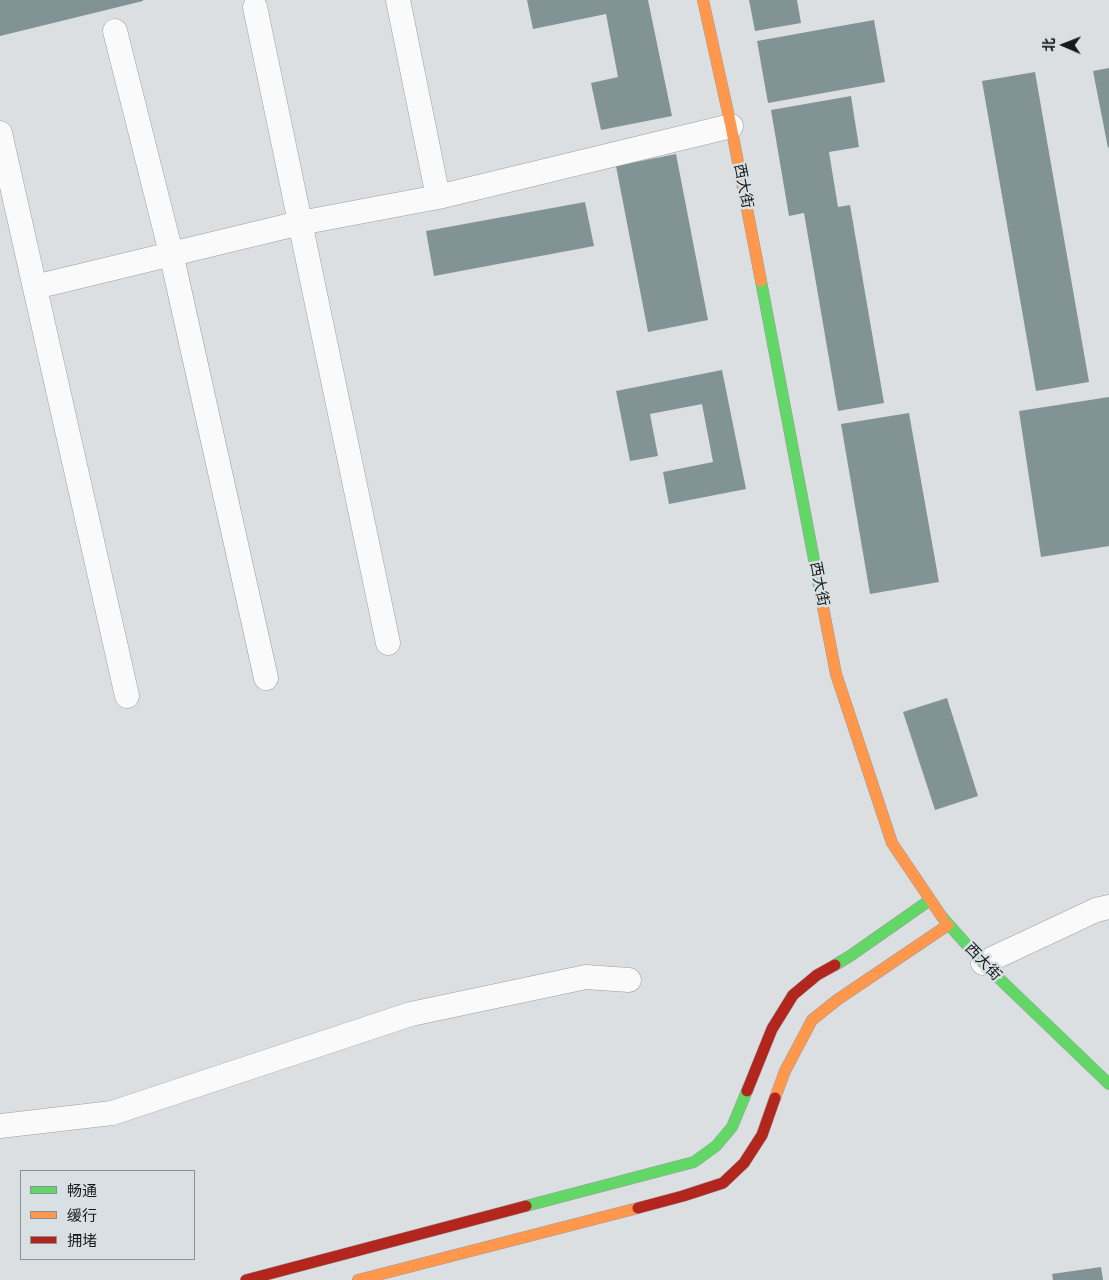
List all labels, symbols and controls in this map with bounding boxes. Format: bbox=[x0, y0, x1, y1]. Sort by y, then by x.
north arrow bbox=[1039, 20, 1089, 70]
text: 北 bbox=[1040, 38, 1058, 52]
street label: 西大街 bbox=[730, 162, 756, 210]
street label: 西大街 bbox=[806, 560, 832, 608]
street label: 西大街 bbox=[961, 940, 1005, 984]
legend bbox=[20, 1170, 195, 1260]
text: 畅通 bbox=[67, 1181, 97, 1200]
text: 缓行 bbox=[67, 1206, 97, 1225]
text: 拥堵 bbox=[67, 1231, 97, 1250]

